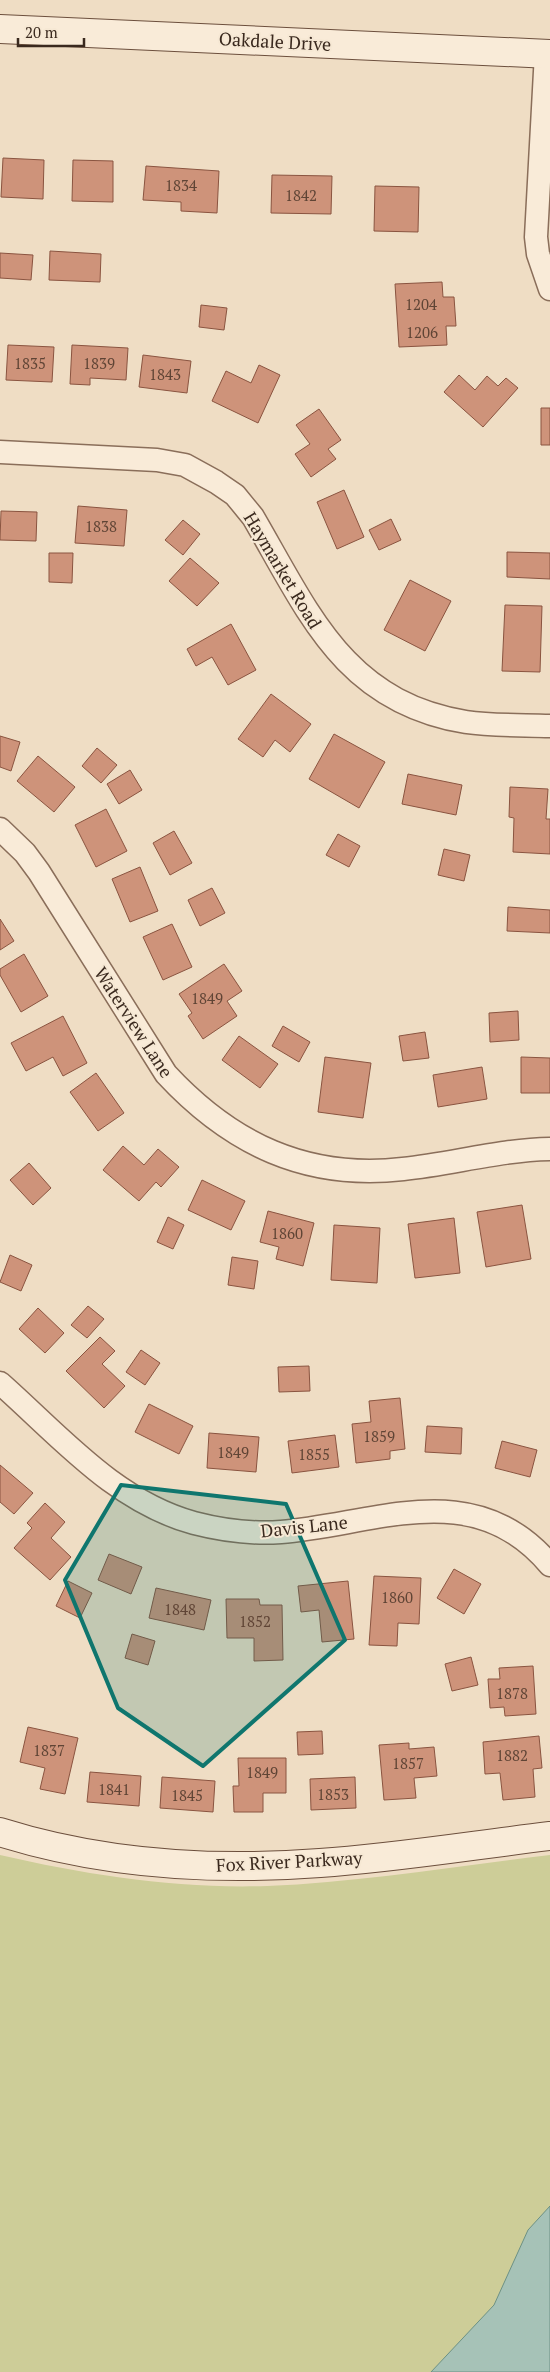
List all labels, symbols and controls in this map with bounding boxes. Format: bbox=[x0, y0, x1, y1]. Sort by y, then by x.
scale bar bbox=[18, 15, 84, 47]
text: 20 m bbox=[25, 22, 58, 42]
street label: Oakdale Drive bbox=[218, 26, 332, 56]
house number: 1834 bbox=[165, 175, 197, 195]
house number: 1842 bbox=[285, 185, 317, 205]
house number: 1204 bbox=[405, 294, 437, 314]
house number: 1206 bbox=[406, 322, 438, 342]
house number: 1835 bbox=[14, 353, 46, 373]
house number: 1839 bbox=[83, 353, 115, 373]
house number: 1843 bbox=[149, 364, 181, 384]
street label: Haymarket Road bbox=[239, 507, 327, 633]
house number: 1838 bbox=[85, 516, 117, 536]
street label: Waterview Lane bbox=[89, 962, 179, 1082]
house number: 1849 bbox=[191, 988, 223, 1008]
house number: 1860 bbox=[271, 1223, 303, 1243]
house number: 1859 bbox=[363, 1426, 395, 1446]
house number: 1849 bbox=[217, 1442, 249, 1462]
house number: 1855 bbox=[298, 1444, 330, 1464]
street label: Davis Lane bbox=[259, 1510, 349, 1542]
house number: 1860 bbox=[381, 1587, 413, 1607]
house number: 1848 bbox=[164, 1599, 196, 1619]
house number: 1852 bbox=[239, 1611, 271, 1631]
house number: 1878 bbox=[496, 1683, 528, 1703]
house number: 1837 bbox=[33, 1740, 65, 1760]
house number: 1882 bbox=[496, 1745, 528, 1765]
house number: 1857 bbox=[392, 1753, 424, 1773]
house number: 1849 bbox=[246, 1762, 278, 1782]
house number: 1841 bbox=[98, 1779, 130, 1799]
house number: 1853 bbox=[317, 1784, 349, 1804]
house number: 1845 bbox=[171, 1785, 203, 1805]
street label: Fox River Parkway bbox=[215, 1845, 364, 1877]

